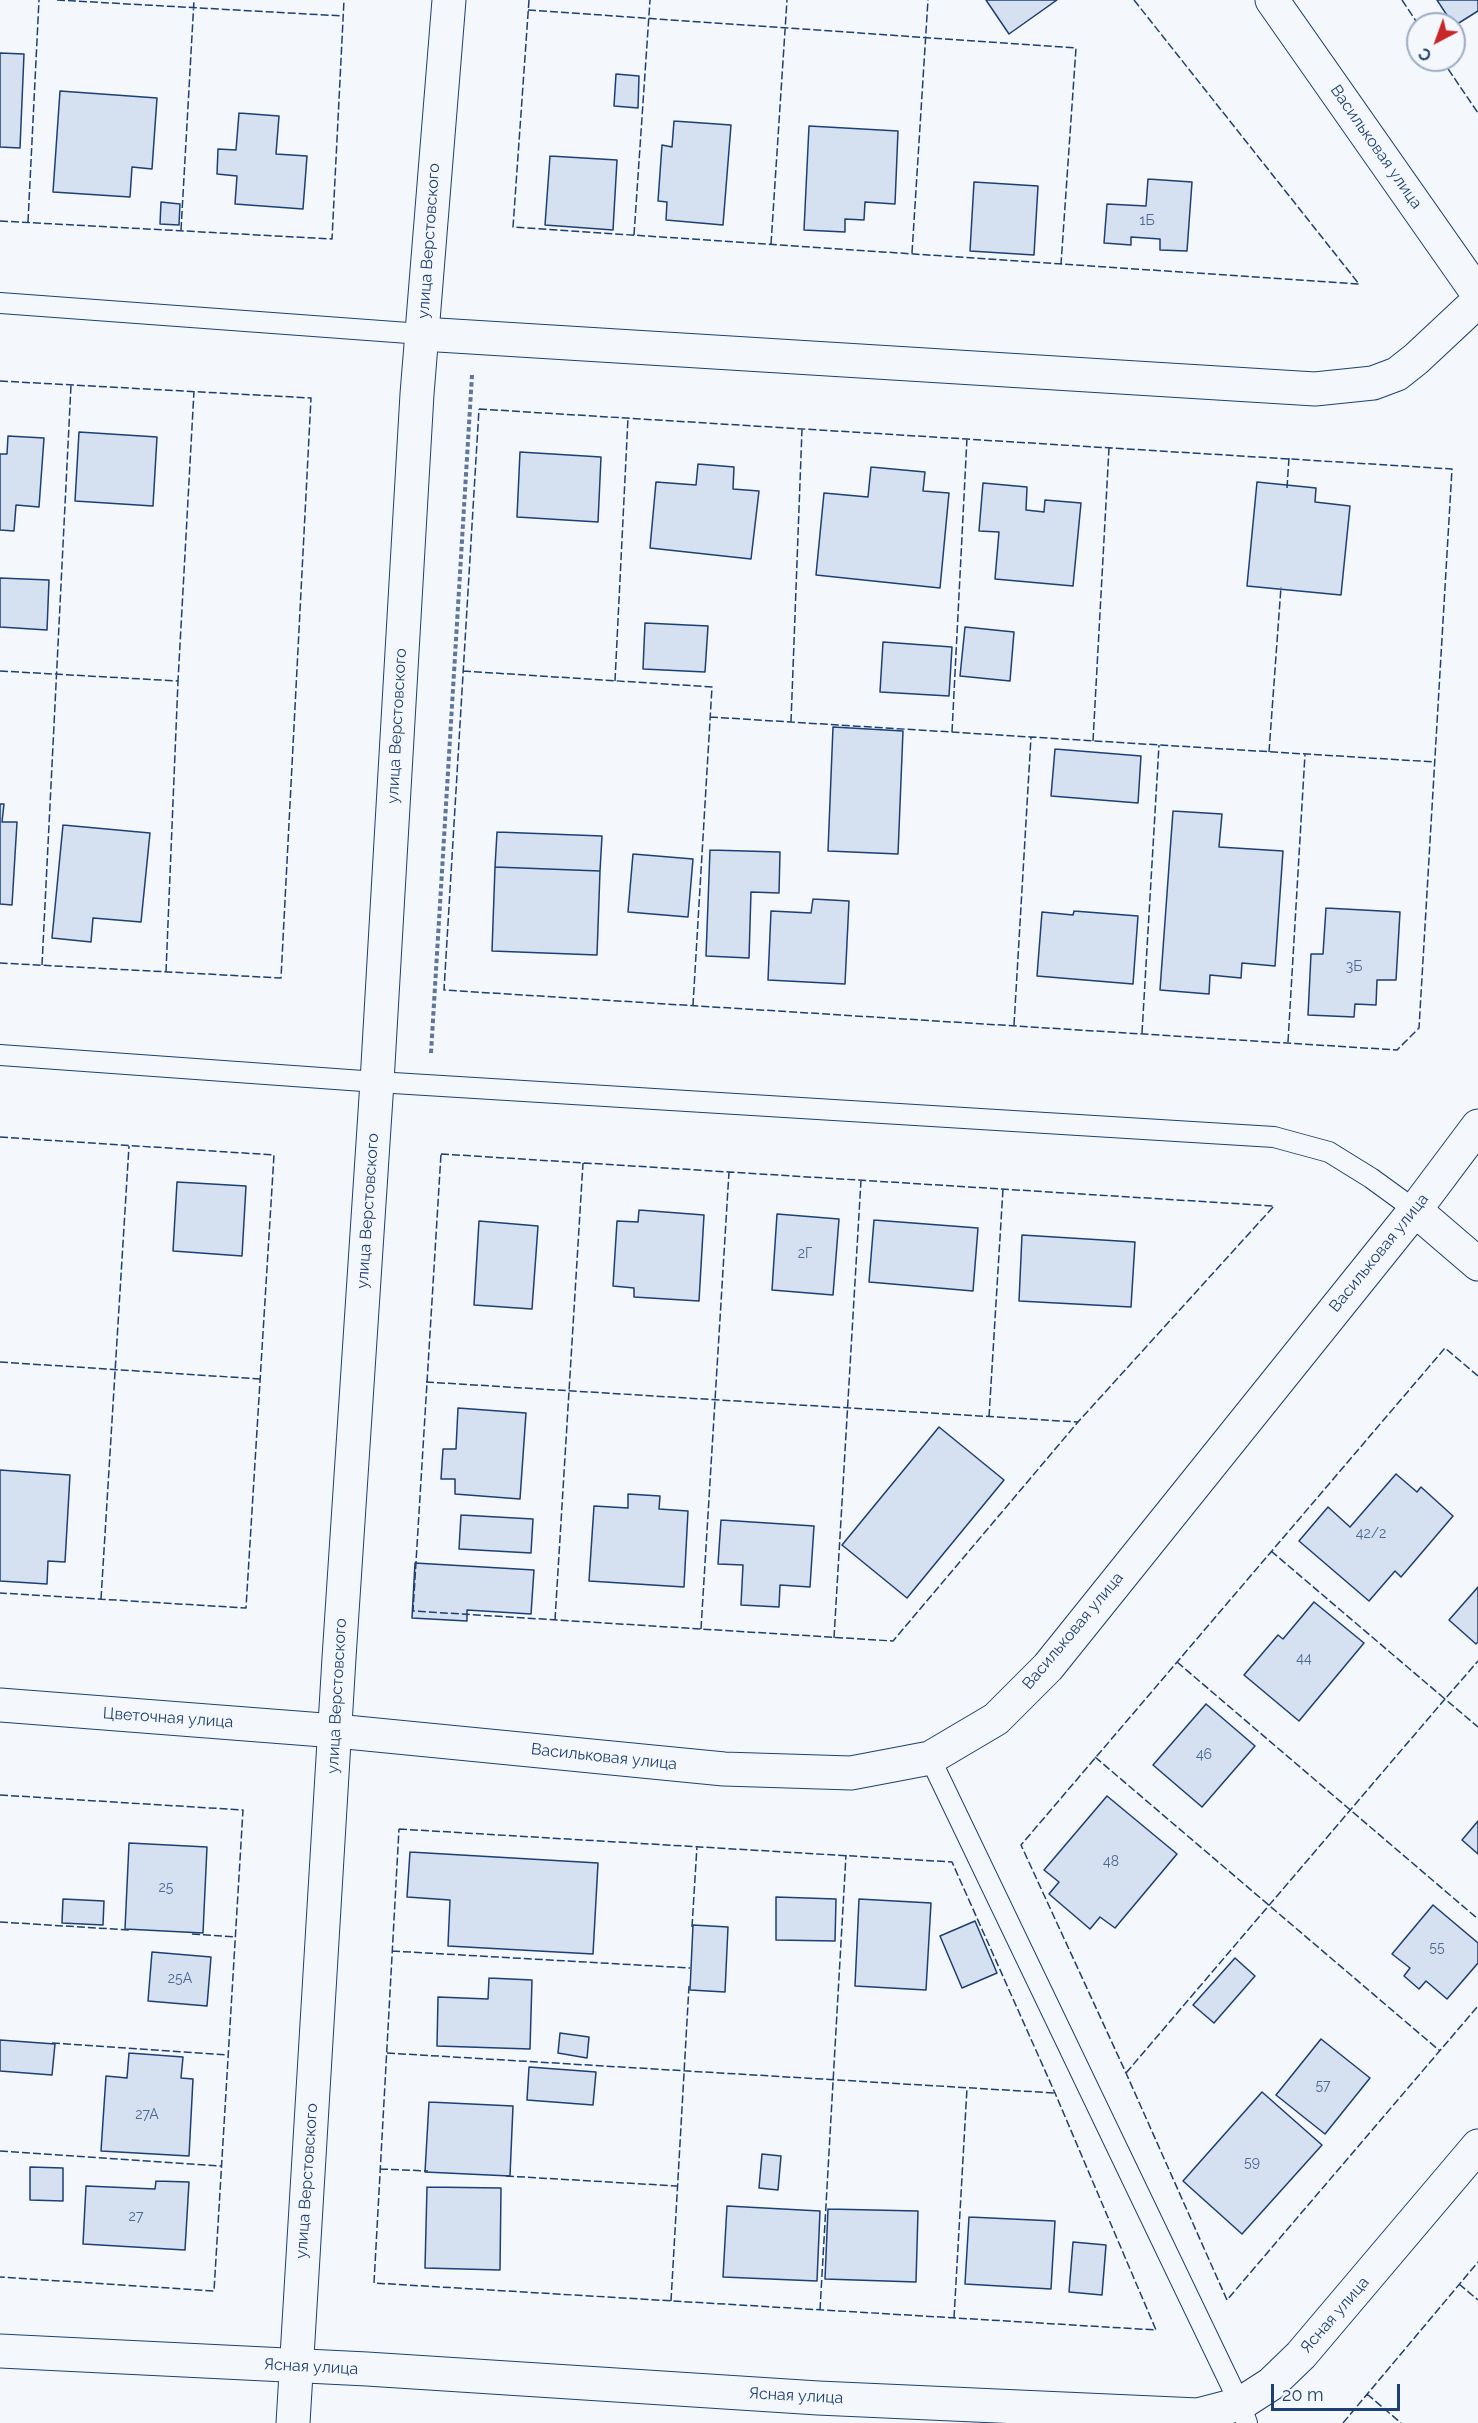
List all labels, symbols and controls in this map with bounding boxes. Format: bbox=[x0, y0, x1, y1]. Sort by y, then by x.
north arrow bbox=[1406, 12, 1466, 72]
text: С bbox=[1415, 44, 1436, 65]
street label: Васильковая улица bbox=[1326, 81, 1426, 213]
street label: улица Верстовского bbox=[414, 163, 444, 319]
house number: 1Б bbox=[1139, 213, 1155, 229]
street label: улица Верстовского bbox=[383, 648, 411, 804]
house number: 3Б bbox=[1346, 959, 1362, 975]
street label: улица Верстовского bbox=[353, 1133, 383, 1289]
street label: Васильковая улица bbox=[1325, 1190, 1433, 1316]
house number: 2Г bbox=[798, 1246, 812, 1262]
house number: 42/2 bbox=[1356, 1526, 1386, 1542]
street label: Васильковая улица bbox=[1018, 1569, 1128, 1693]
street label: улица Верстовского bbox=[323, 1618, 351, 1774]
house number: 44 bbox=[1296, 1651, 1312, 1667]
street label: Цветочная улица bbox=[102, 1704, 234, 1732]
street label: Васильковая улица bbox=[530, 1740, 678, 1774]
house number: 46 bbox=[1196, 1747, 1212, 1763]
house number: 48 bbox=[1103, 1854, 1119, 1870]
house number: 25 bbox=[159, 1880, 173, 1896]
house number: 55 bbox=[1429, 1940, 1445, 1956]
house number: 25А bbox=[168, 1971, 192, 1987]
house number: 57 bbox=[1315, 2078, 1331, 2094]
street label: улица Верстовского bbox=[292, 2103, 322, 2259]
house number: 27А bbox=[135, 2107, 159, 2123]
house number: 59 bbox=[1244, 2155, 1260, 2171]
house number: 27 bbox=[129, 2209, 143, 2225]
street label: Ясная улица bbox=[1297, 2273, 1373, 2357]
street label: Ясная улица bbox=[263, 2355, 359, 2379]
scale bar bbox=[1274, 2372, 1403, 2410]
street label: Ясная улица bbox=[748, 2384, 844, 2408]
text: 20 m bbox=[1282, 2384, 1324, 2405]

